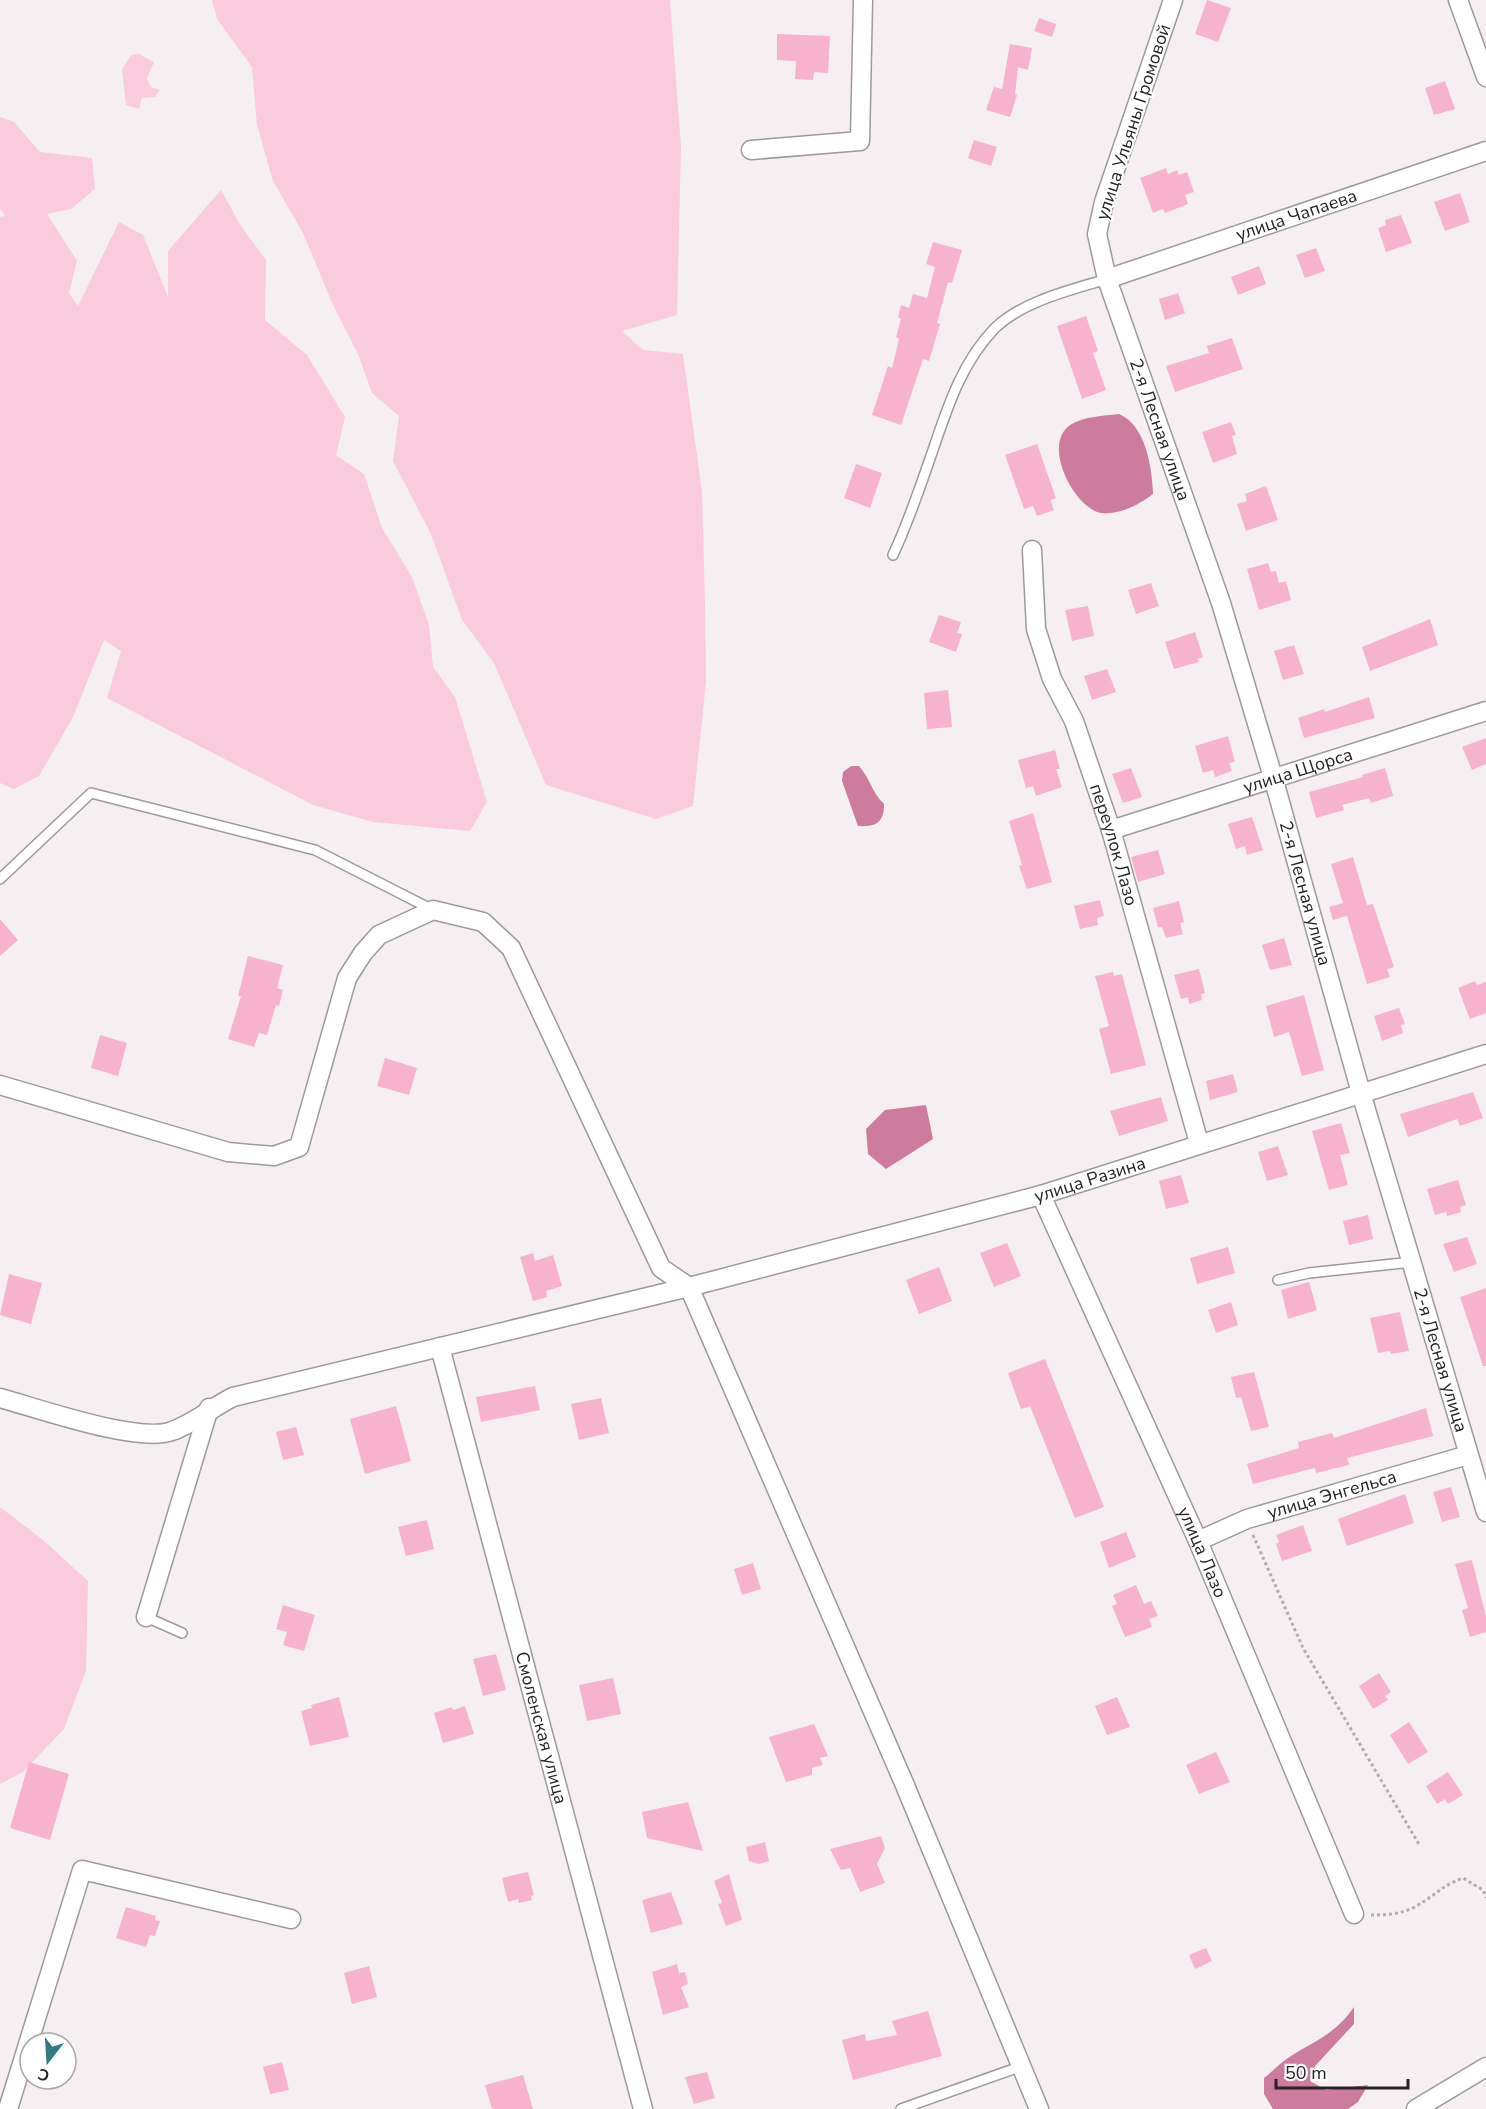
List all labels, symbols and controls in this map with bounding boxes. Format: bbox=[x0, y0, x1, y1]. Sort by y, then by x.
street label: улица Ульяны Громовой bbox=[1090, 21, 1176, 223]
street label: улица Чапаева bbox=[1233, 183, 1360, 247]
street label: 2-я Лесная улица bbox=[1124, 355, 1196, 504]
street label: улица Щорса bbox=[1240, 742, 1356, 799]
street label: переулок Лазо bbox=[1084, 780, 1144, 908]
street label: 2-я Лесная улица bbox=[1274, 818, 1337, 968]
street label: улица Разина bbox=[1032, 1151, 1149, 1208]
street label: 2-я Лесная улица bbox=[1408, 1285, 1473, 1435]
street label: улица Энгельса bbox=[1264, 1464, 1399, 1525]
street label: улица Лазо bbox=[1172, 1503, 1232, 1602]
street label: Смоленская улица bbox=[510, 1649, 573, 1807]
north arrow bbox=[18, 2031, 78, 2091]
scale bar bbox=[1276, 2052, 1408, 2090]
text: 50 m bbox=[1285, 2061, 1327, 2085]
text: С bbox=[35, 2062, 52, 2086]

